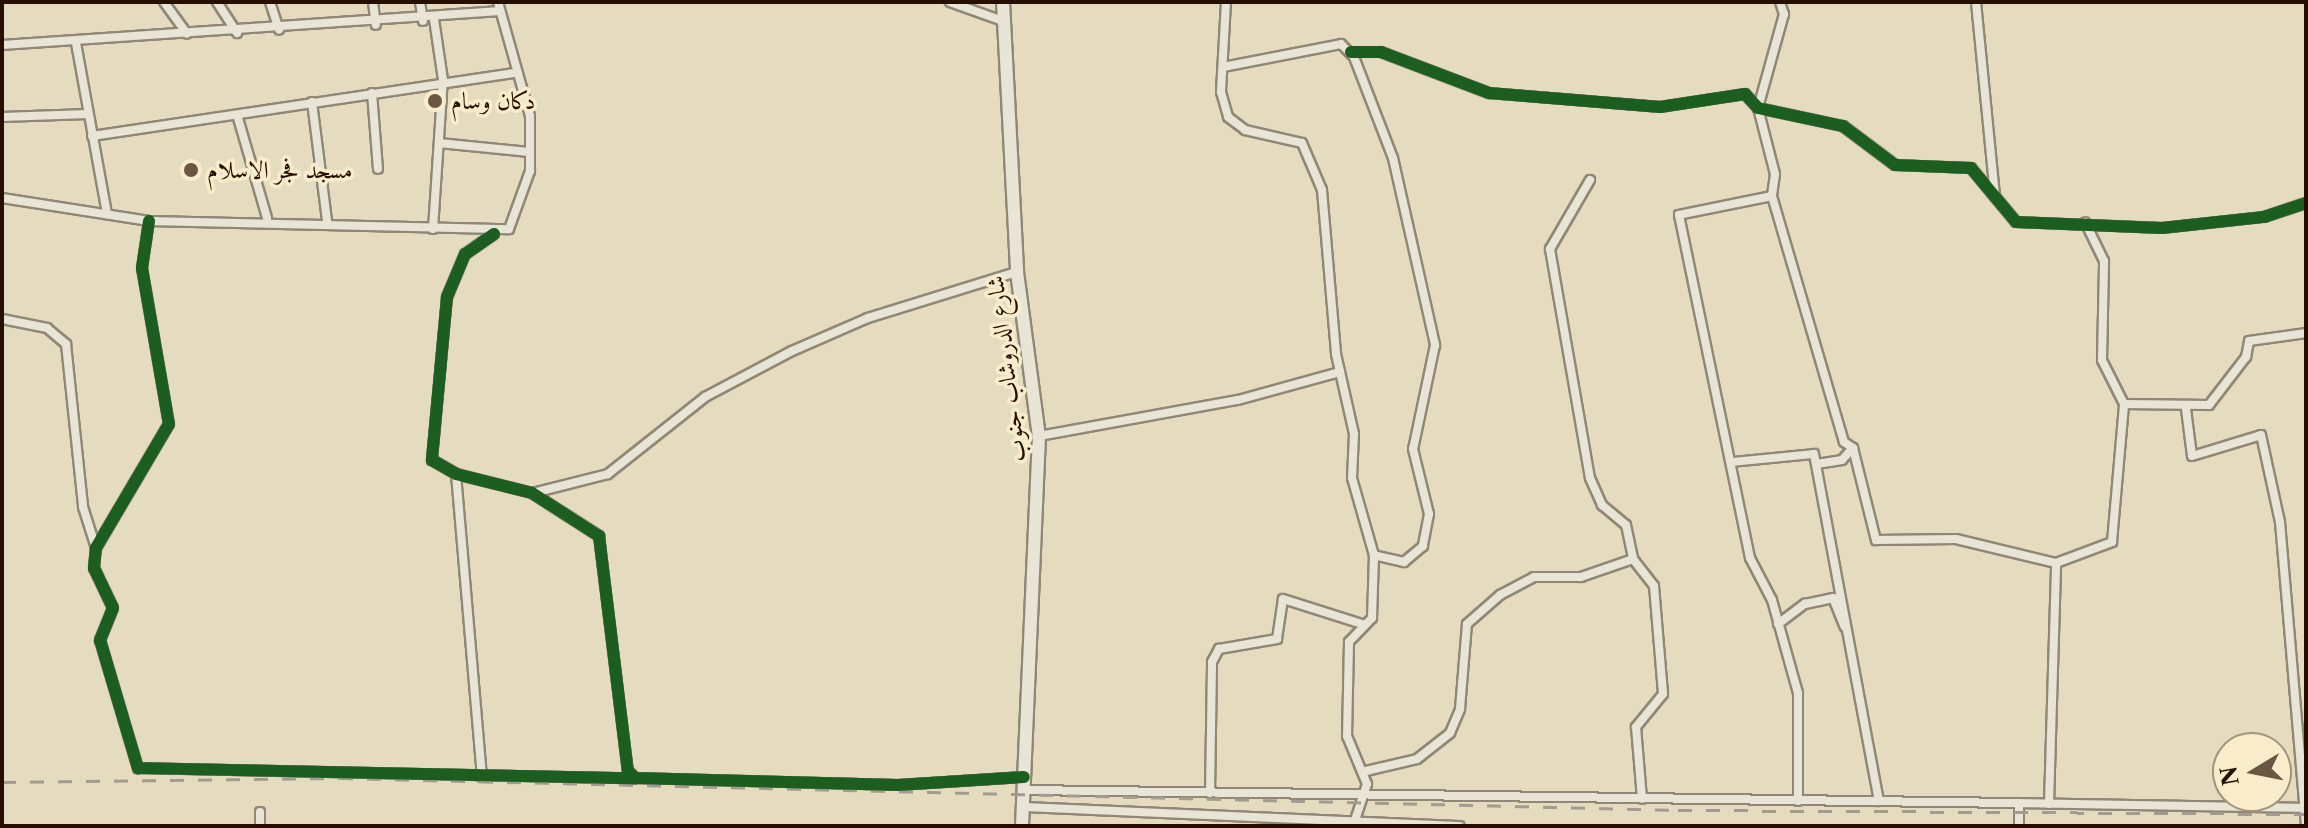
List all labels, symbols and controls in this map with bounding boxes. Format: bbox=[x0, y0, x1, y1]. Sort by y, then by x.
place label: دكان وسام bbox=[451, 87, 535, 115]
marker: دكان وسام bbox=[426, 92, 444, 110]
place label: مسجد فجر الاسلام bbox=[207, 156, 353, 184]
marker: مسجد فجر الاسلام bbox=[182, 161, 200, 179]
street label: شارع الدروشاب جنوب bbox=[980, 274, 1032, 464]
north arrow bbox=[2212, 732, 2292, 812]
text: N bbox=[2215, 764, 2245, 788]

